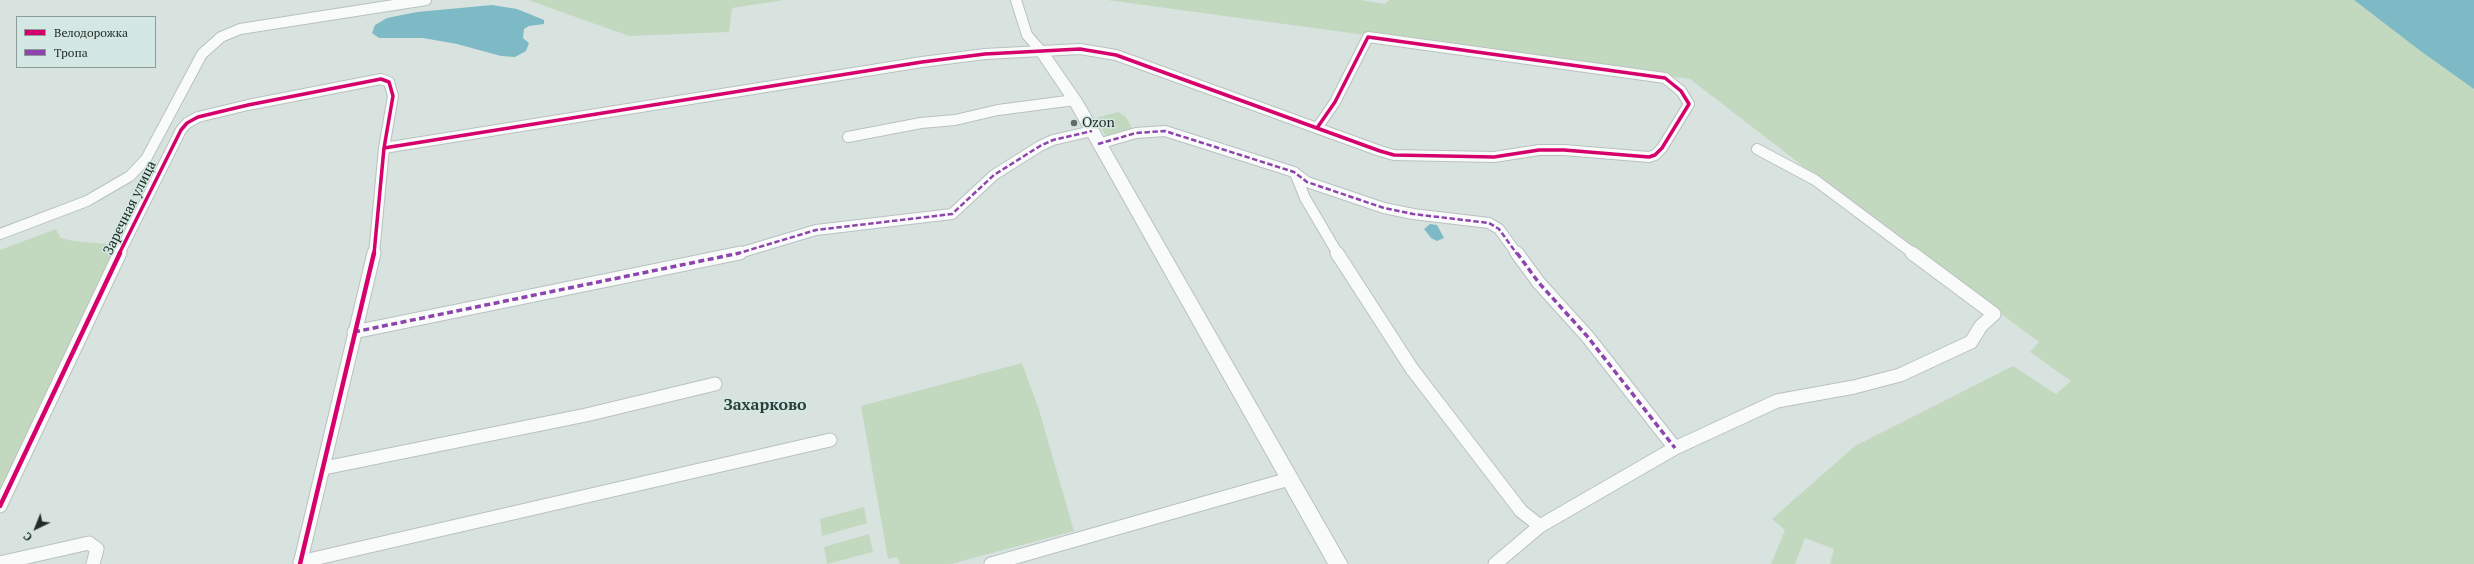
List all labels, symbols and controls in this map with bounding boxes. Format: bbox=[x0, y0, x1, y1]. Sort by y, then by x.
legend bbox=[16, 16, 156, 68]
text: Велодорожка bbox=[54, 25, 128, 40]
text: Тропа bbox=[54, 45, 88, 60]
place label: Ozon bbox=[1082, 115, 1115, 131]
marker: Ozon bbox=[1069, 118, 1079, 128]
street label: Заречная улица bbox=[100, 158, 160, 258]
district label: Захарково bbox=[723, 395, 807, 415]
north arrow bbox=[16, 508, 56, 548]
text: С bbox=[20, 529, 35, 544]

